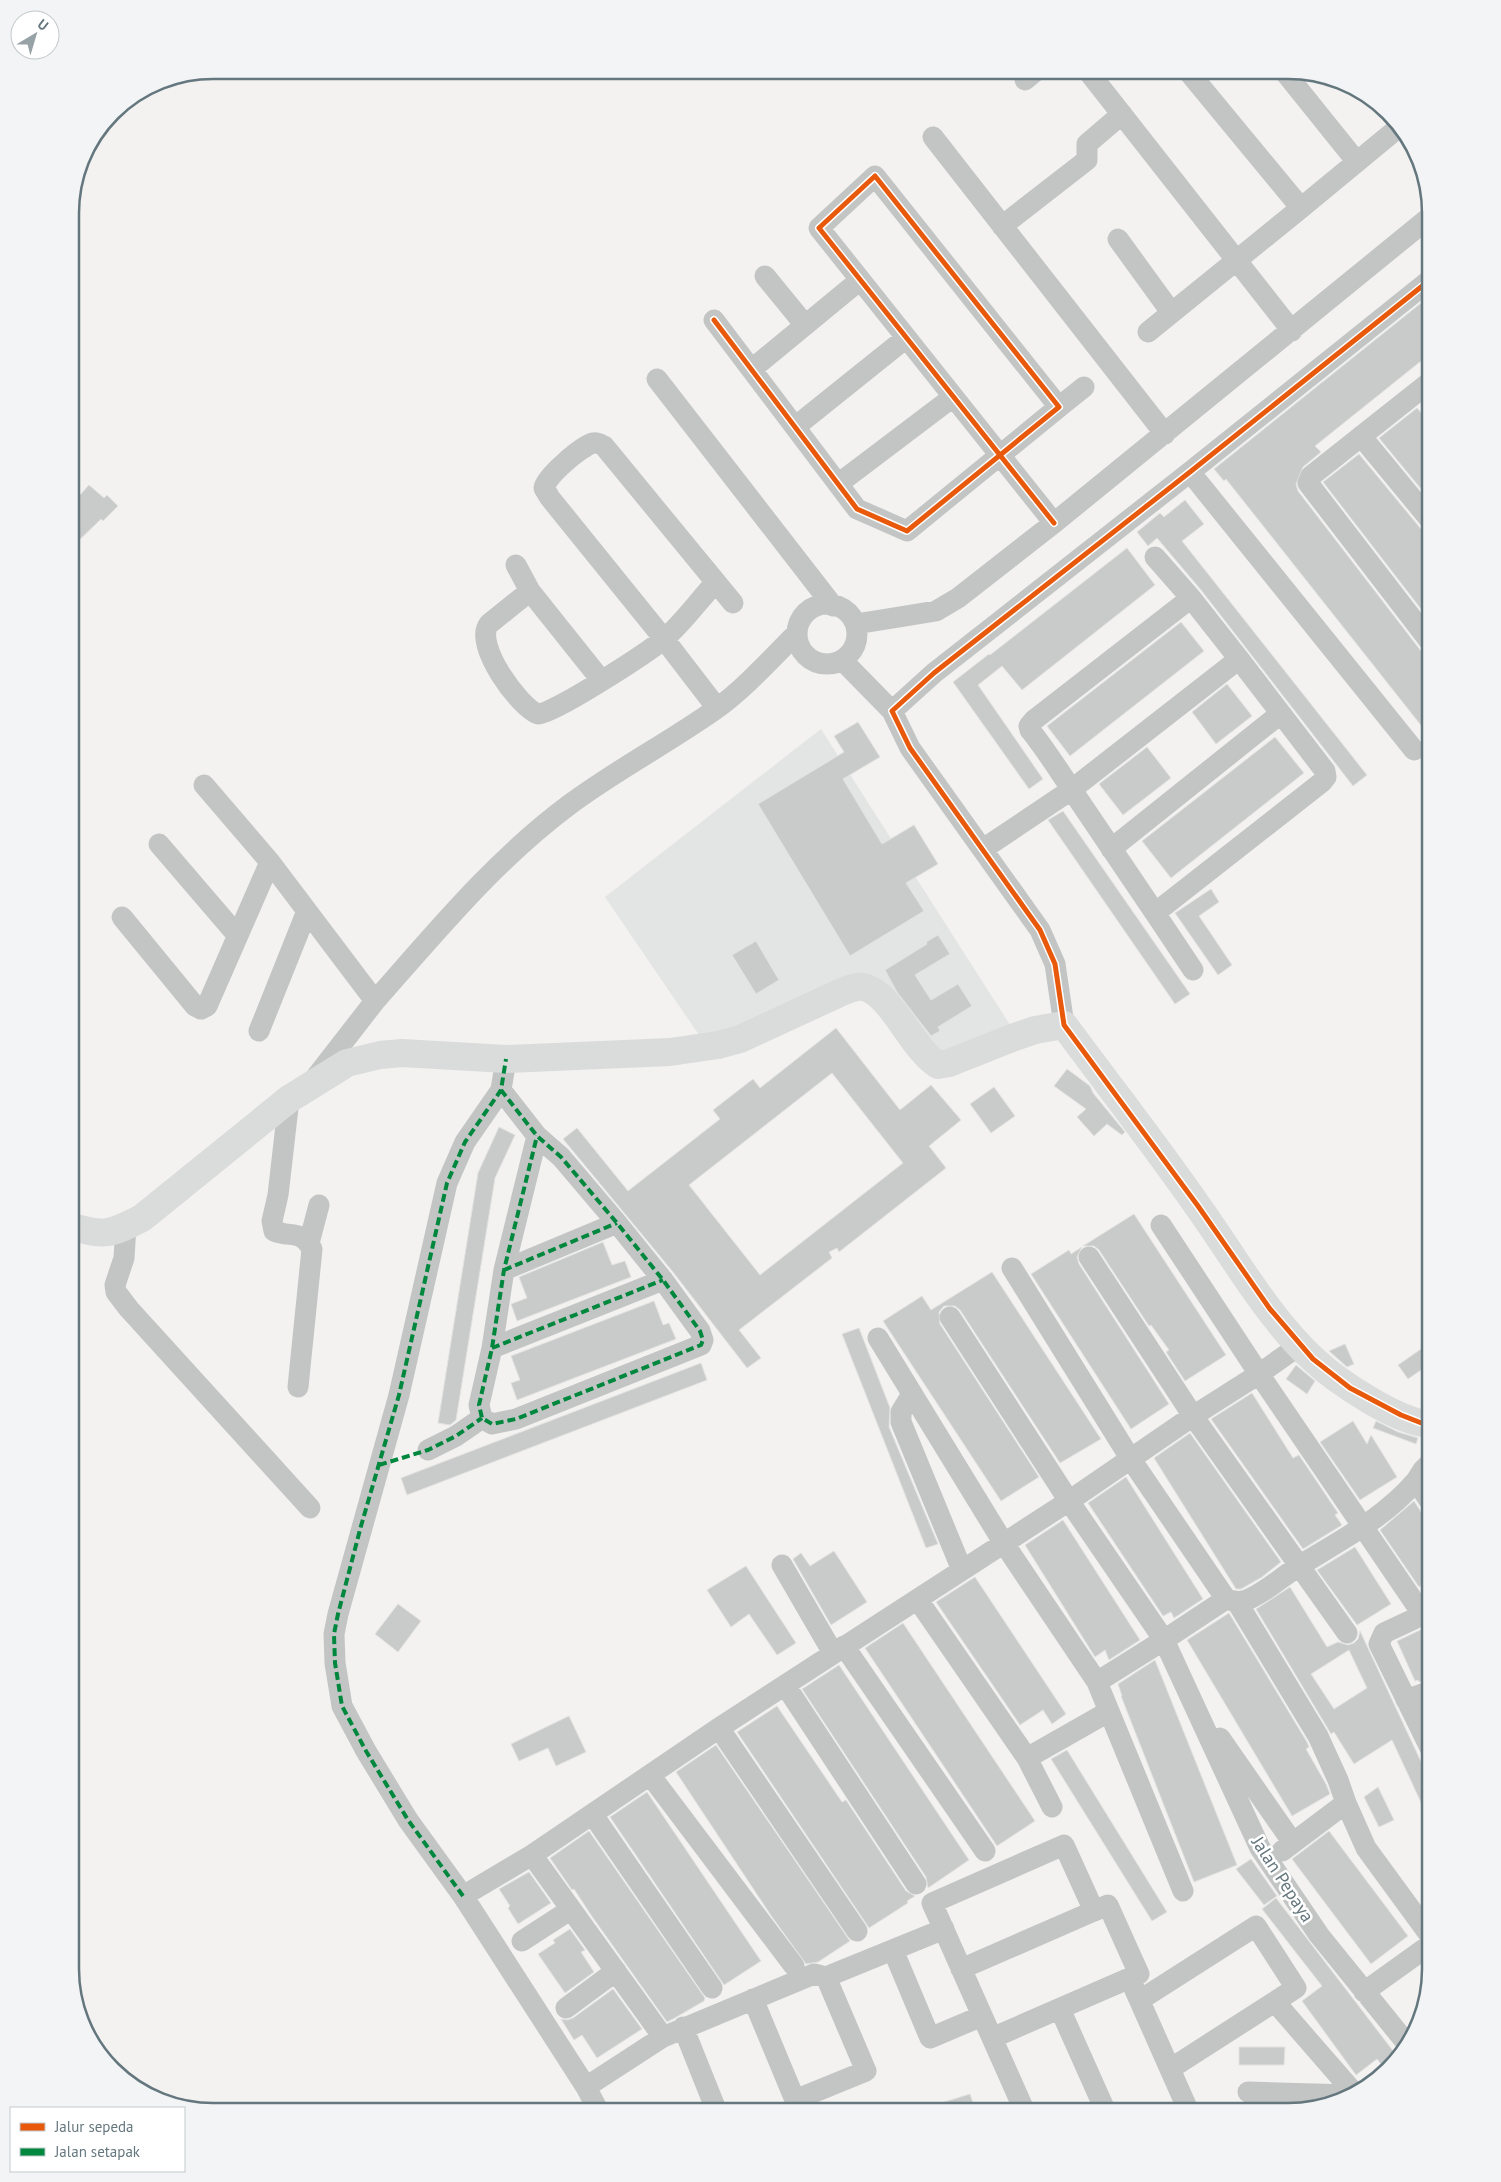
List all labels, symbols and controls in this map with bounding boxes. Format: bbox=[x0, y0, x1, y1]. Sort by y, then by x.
north arrow bbox=[10, 10, 60, 60]
text: U bbox=[34, 15, 52, 35]
street label: Jalan Pepaya bbox=[1246, 1831, 1319, 1926]
legend bbox=[10, 2107, 185, 2172]
text: Jalur sepeda bbox=[54, 2117, 134, 2136]
text: Jalan setapak bbox=[54, 2142, 141, 2161]

